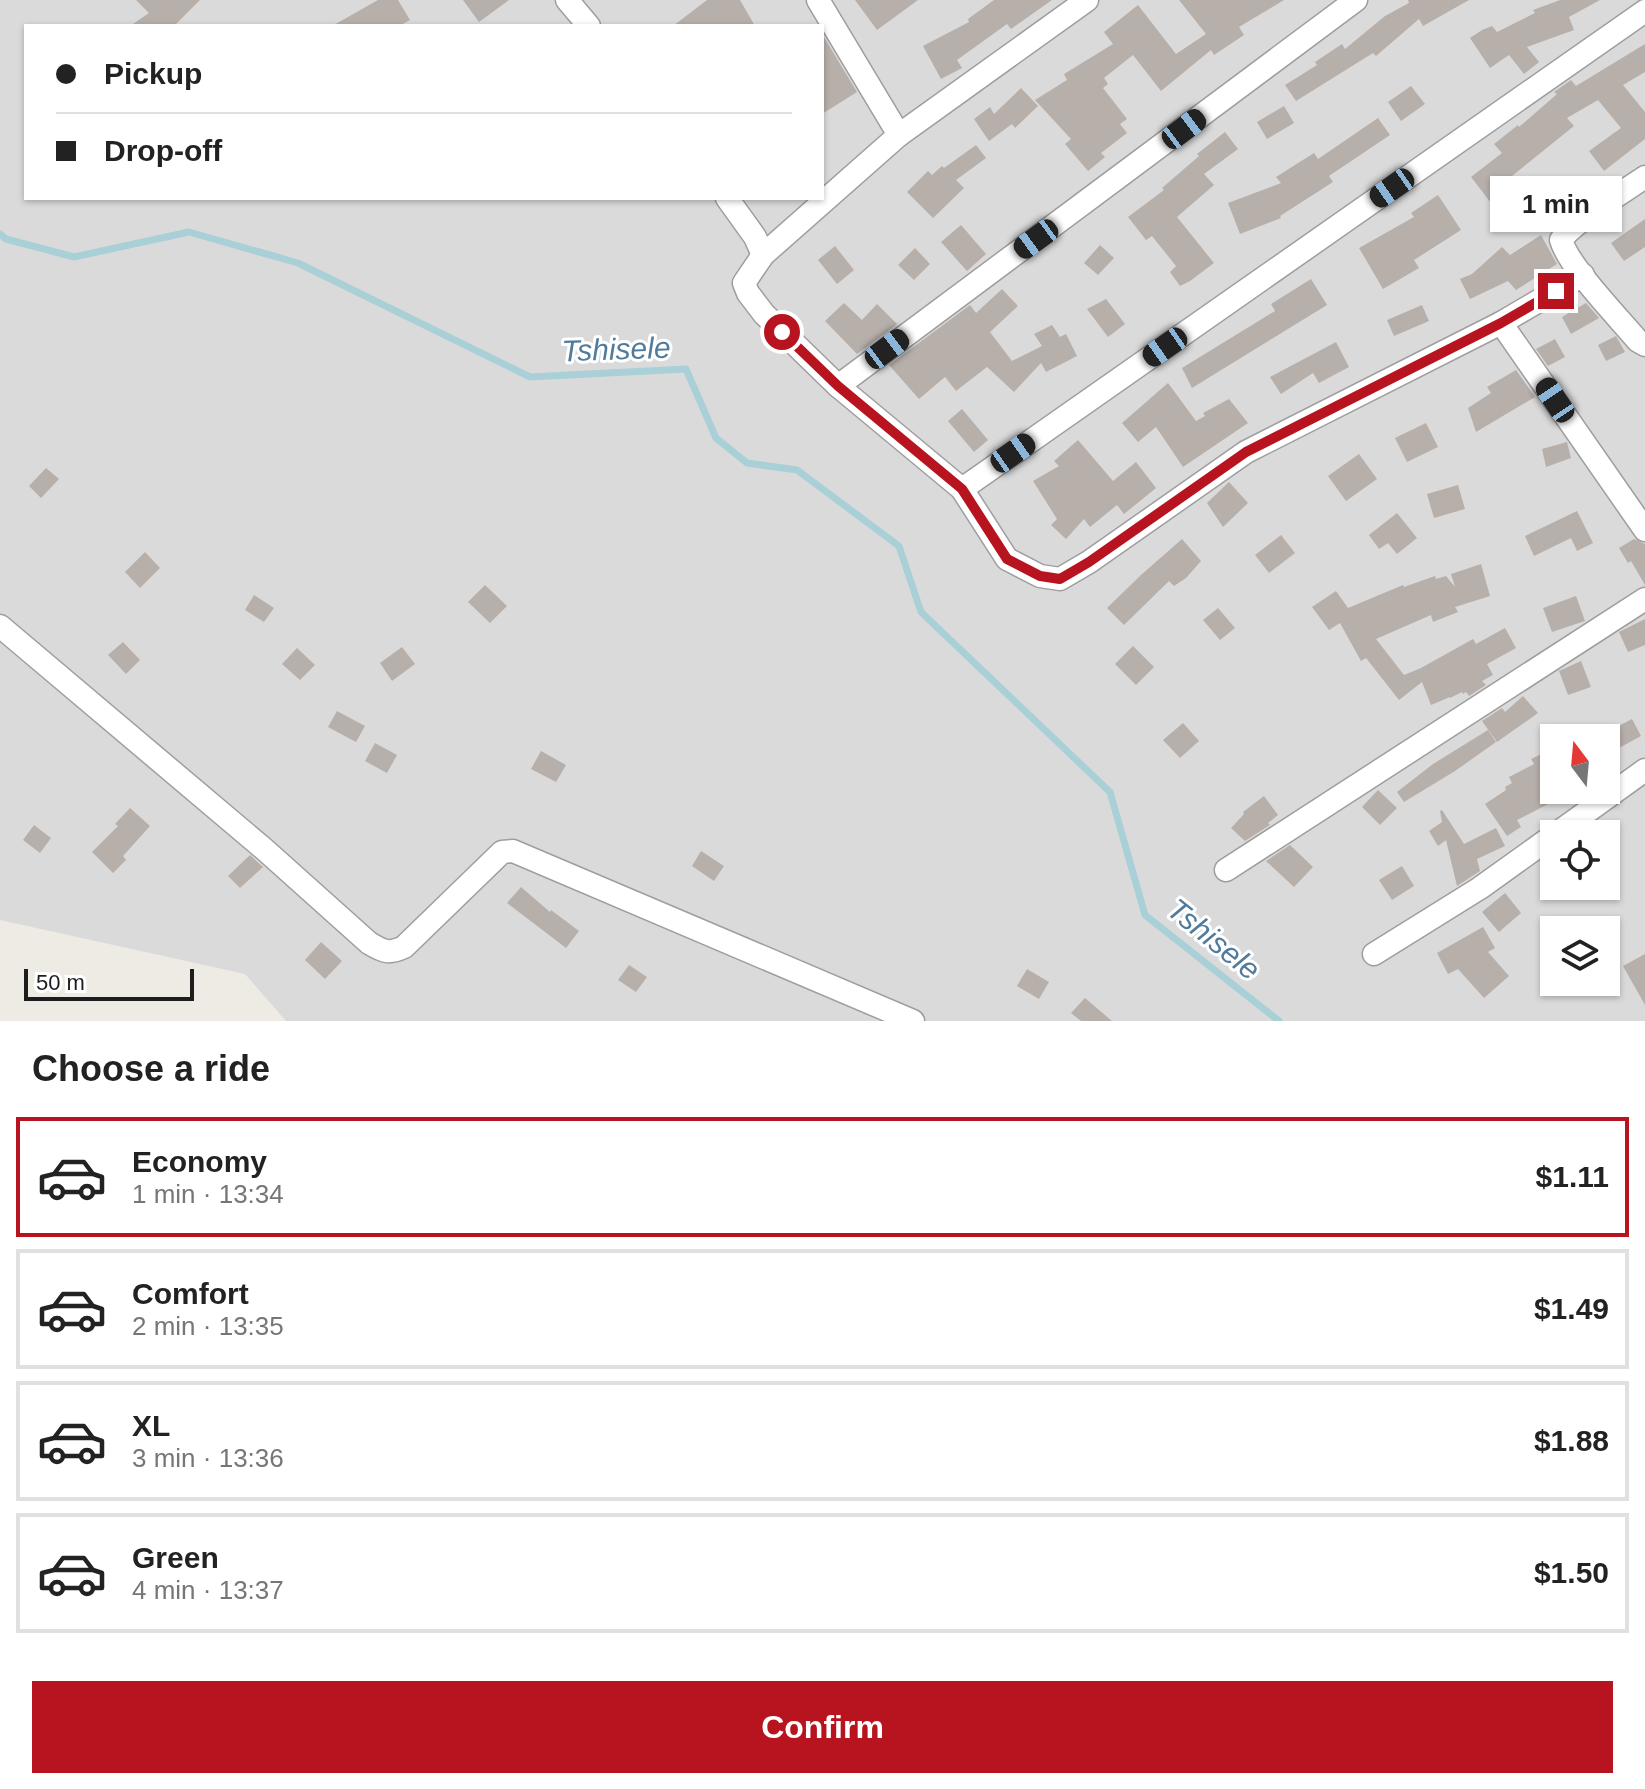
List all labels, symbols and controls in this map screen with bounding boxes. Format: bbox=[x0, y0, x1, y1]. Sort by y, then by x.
text: Pickup bbox=[104, 57, 202, 90]
car bbox=[1158, 105, 1210, 153]
text: Drop-off bbox=[104, 134, 222, 167]
car bbox=[1365, 164, 1419, 212]
callout: 1 min bbox=[1490, 175, 1622, 231]
text: 1 min bbox=[1522, 189, 1590, 219]
car bbox=[1010, 215, 1062, 263]
route end bbox=[1538, 273, 1574, 309]
route start bbox=[764, 314, 800, 350]
car bbox=[1138, 323, 1192, 371]
car bbox=[861, 325, 913, 373]
water label: Tshisele bbox=[561, 331, 671, 367]
car bbox=[1532, 373, 1578, 427]
car bbox=[986, 429, 1040, 477]
north arrow bbox=[1540, 724, 1620, 804]
map controls bbox=[1540, 724, 1620, 996]
button: locate bbox=[1540, 820, 1620, 900]
water label: Tshisele bbox=[1161, 892, 1267, 986]
button: layers bbox=[1540, 916, 1620, 996]
scale bar bbox=[24, 965, 194, 1001]
text: 50 m bbox=[36, 970, 85, 995]
text: Choose a ride bbox=[32, 1048, 270, 1089]
icon: car bbox=[36, 1141, 108, 1213]
text: Economy bbox=[132, 1145, 267, 1178]
text: $1.11 bbox=[1536, 1160, 1609, 1193]
text: 1 min · 13:34 bbox=[132, 1179, 284, 1209]
icon: car bbox=[36, 1273, 108, 1345]
text: Comfort bbox=[132, 1277, 249, 1310]
text: $1.49 bbox=[1534, 1292, 1609, 1325]
text: 2 min · 13:35 bbox=[132, 1311, 284, 1341]
icon: car bbox=[36, 1405, 108, 1477]
text: XL bbox=[132, 1409, 170, 1442]
text: $1.88 bbox=[1534, 1424, 1609, 1457]
text: 3 min · 13:36 bbox=[132, 1443, 284, 1473]
icon: car bbox=[36, 1537, 108, 1609]
text: Green bbox=[132, 1541, 219, 1574]
text: $1.50 bbox=[1534, 1556, 1609, 1589]
text: 4 min · 13:37 bbox=[132, 1575, 284, 1605]
button: Confirm bbox=[32, 1681, 1613, 1773]

